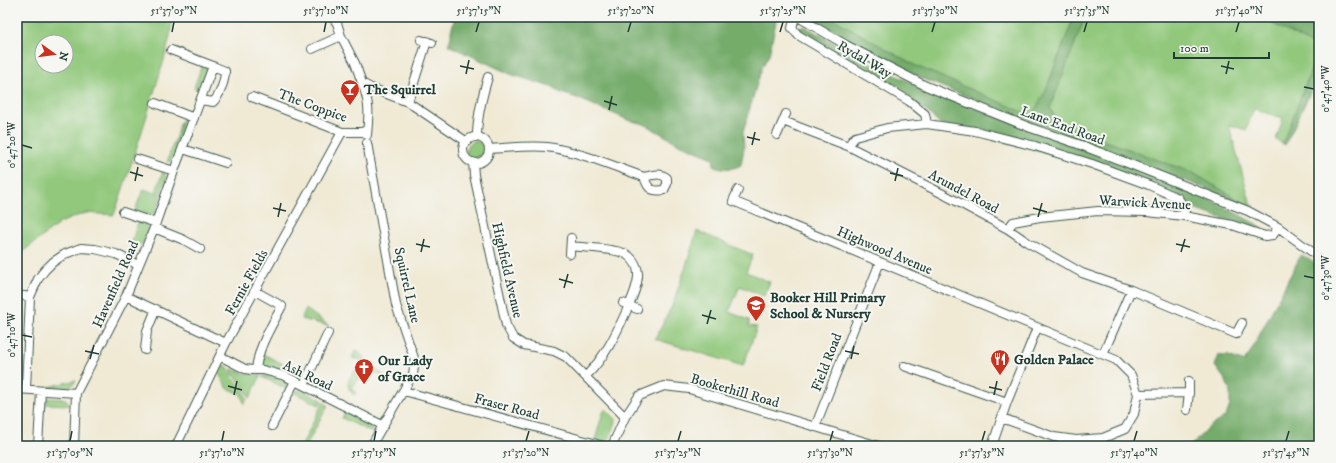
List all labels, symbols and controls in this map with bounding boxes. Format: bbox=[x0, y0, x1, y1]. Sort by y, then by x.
text: 51°37'05"N bbox=[151, 5, 197, 17]
text: 51°37'10"N bbox=[303, 5, 349, 17]
text: 51°37'15"N bbox=[456, 5, 502, 17]
text: 51°37'20"N bbox=[608, 5, 654, 17]
text: 51°37'25"N bbox=[760, 5, 806, 17]
text: 51°37'30"N bbox=[912, 5, 958, 17]
text: 51°37'35"N bbox=[1064, 5, 1110, 17]
text: 51°37'40"N bbox=[1215, 5, 1263, 17]
north arrow bbox=[34, 34, 74, 74]
scale bar bbox=[1174, 34, 1269, 60]
street label: Rydal Way bbox=[834, 37, 895, 83]
text: 100 m bbox=[1180, 41, 1209, 56]
text: N bbox=[55, 50, 71, 62]
text: 0°47'40"W bbox=[1320, 65, 1332, 113]
bar icon: The Squirrel bbox=[339, 78, 361, 106]
place label: The Squirrel bbox=[363, 81, 437, 99]
street label: The Coppice bbox=[276, 85, 350, 127]
street label: Lane End Road bbox=[1018, 102, 1107, 149]
text: 0°47'20"W bbox=[6, 121, 18, 168]
street label: Arundel Road bbox=[925, 166, 1002, 218]
street label: Warwick Avenue bbox=[1097, 192, 1192, 214]
street label: Highfield Avenue bbox=[487, 221, 527, 320]
street label: Highwood Avenue bbox=[834, 223, 935, 279]
street label: Havenfield Road bbox=[89, 238, 143, 331]
street label: Fernie Fields bbox=[221, 246, 273, 319]
street label: Squirrel Lane bbox=[390, 246, 425, 325]
text: 0°47'30"W bbox=[1320, 255, 1332, 301]
place label: Booker Hill Primary School & Nursery bbox=[770, 289, 886, 323]
school or university icon: Booker Hill Primary School & Nursery bbox=[745, 294, 767, 322]
text: 0°47'10"W bbox=[6, 312, 18, 357]
street label: Field Road bbox=[808, 331, 846, 394]
restaurant icon: Golden Palace bbox=[989, 348, 1011, 376]
place label: Golden Palace bbox=[1014, 351, 1094, 369]
place label: Our Lady of Grace bbox=[378, 352, 433, 386]
street label: Ash Road bbox=[280, 357, 335, 395]
church icon: Our Lady of Grace bbox=[353, 357, 375, 385]
street label: Bookerhill Road bbox=[688, 370, 781, 412]
street label: Fraser Road bbox=[472, 390, 541, 424]
text: 51°37'05"N bbox=[47, 447, 93, 459]
text: 51°37'10"N bbox=[199, 447, 245, 459]
text: 51°37'15"N bbox=[351, 447, 397, 459]
text: 51°37'20"N bbox=[503, 447, 549, 459]
text: 51°37'25"N bbox=[655, 447, 701, 459]
text: 51°37'30"N bbox=[807, 447, 853, 459]
text: 51°37'35"N bbox=[959, 447, 1005, 459]
text: 51°37'40"N bbox=[1110, 447, 1158, 459]
text: 51°37'45"N bbox=[1262, 447, 1310, 459]

